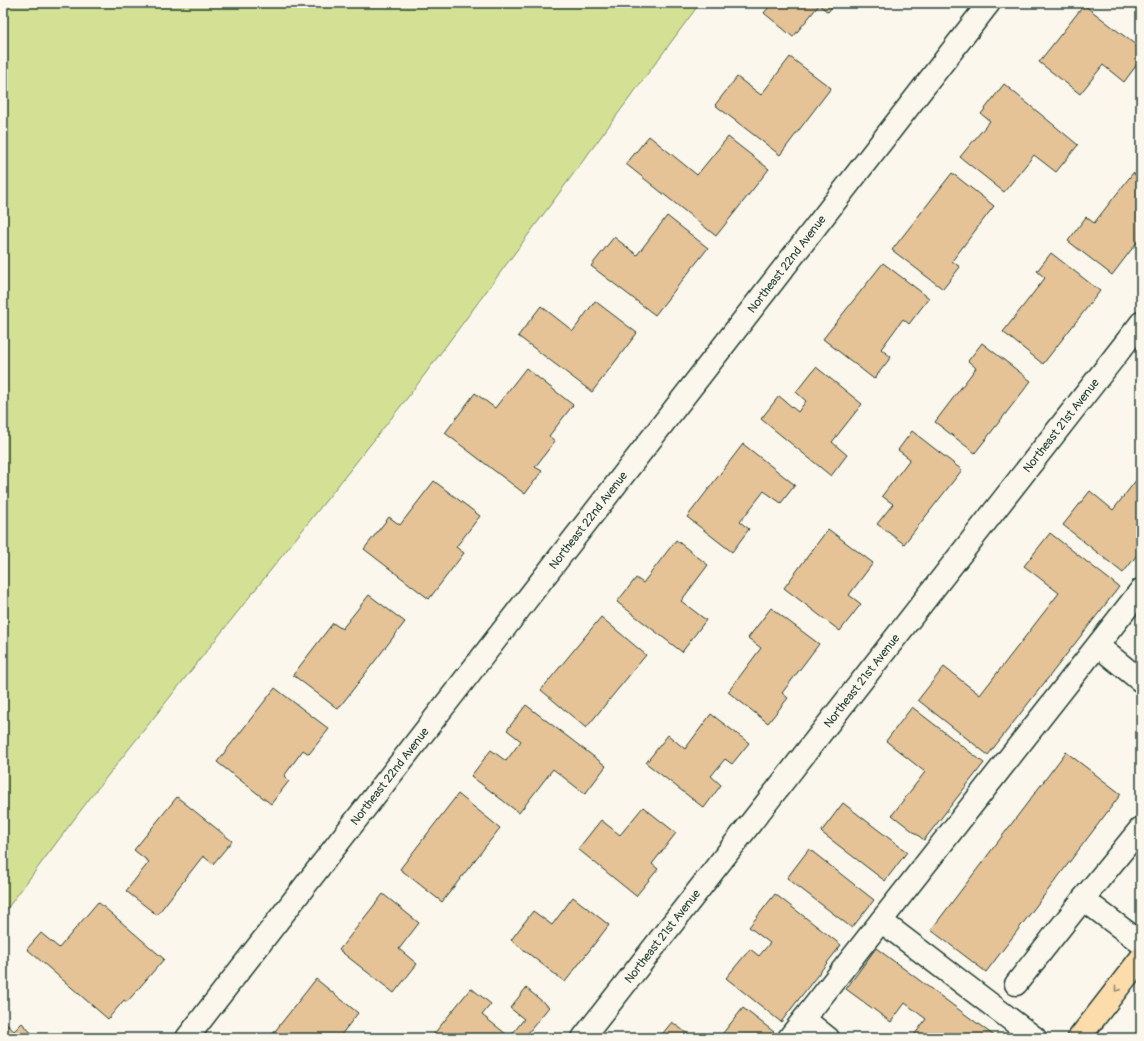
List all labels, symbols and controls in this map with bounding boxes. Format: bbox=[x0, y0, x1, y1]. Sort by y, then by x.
street label: Northeast 22nd Avenue bbox=[745, 213, 830, 316]
street label: Northeast 21st Avenue bbox=[1020, 376, 1103, 476]
street label: Northeast 22nd Avenue bbox=[546, 469, 631, 572]
street label: Northeast 21st Avenue bbox=[821, 631, 903, 731]
street label: Northeast 22nd Avenue bbox=[348, 725, 433, 828]
street label: Northeast 21st Avenue bbox=[622, 887, 704, 987]
one-way arrow bbox=[1114, 985, 1122, 992]

